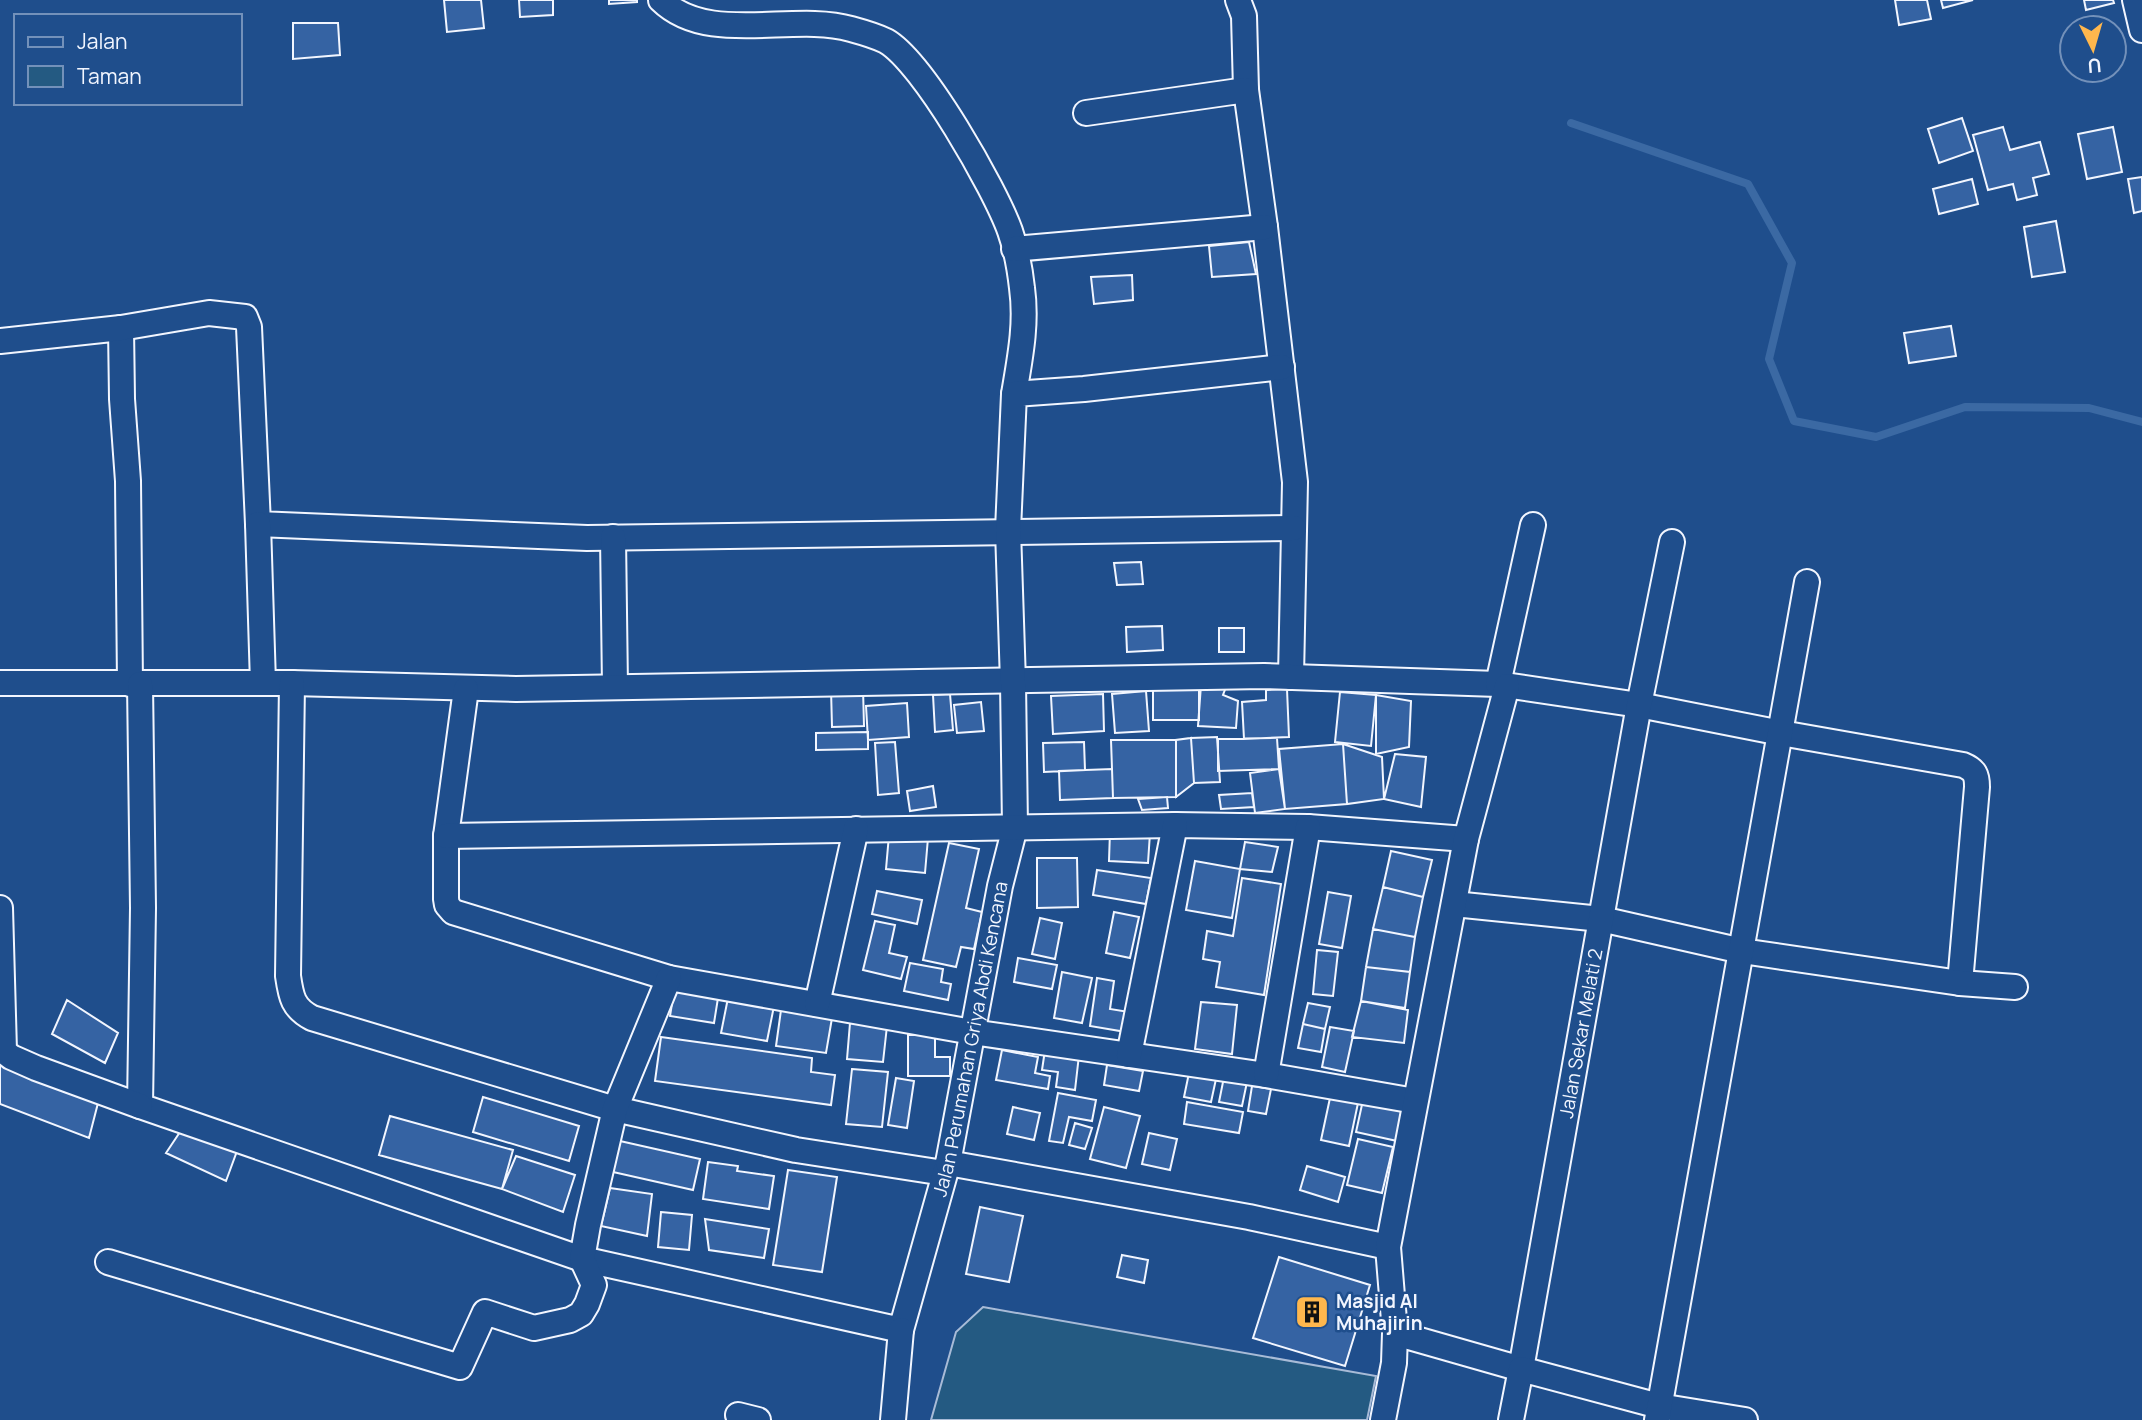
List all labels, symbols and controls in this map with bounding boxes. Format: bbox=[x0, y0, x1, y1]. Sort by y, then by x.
legend bbox=[14, 14, 242, 105]
north arrow bbox=[2058, 14, 2128, 84]
text: Jalan bbox=[77, 27, 127, 55]
text: U bbox=[2087, 52, 2102, 79]
text: Taman bbox=[77, 62, 142, 90]
street label: Jalan Perumahan Griya Abdi Kencana bbox=[926, 879, 1014, 1200]
street label: Jalan Sekar Melati 2 bbox=[1553, 947, 1608, 1120]
place label: Masjid Al Muhajirin bbox=[1336, 1288, 1423, 1336]
building icon: Masjid Al Muhajirin bbox=[1293, 1293, 1331, 1331]

